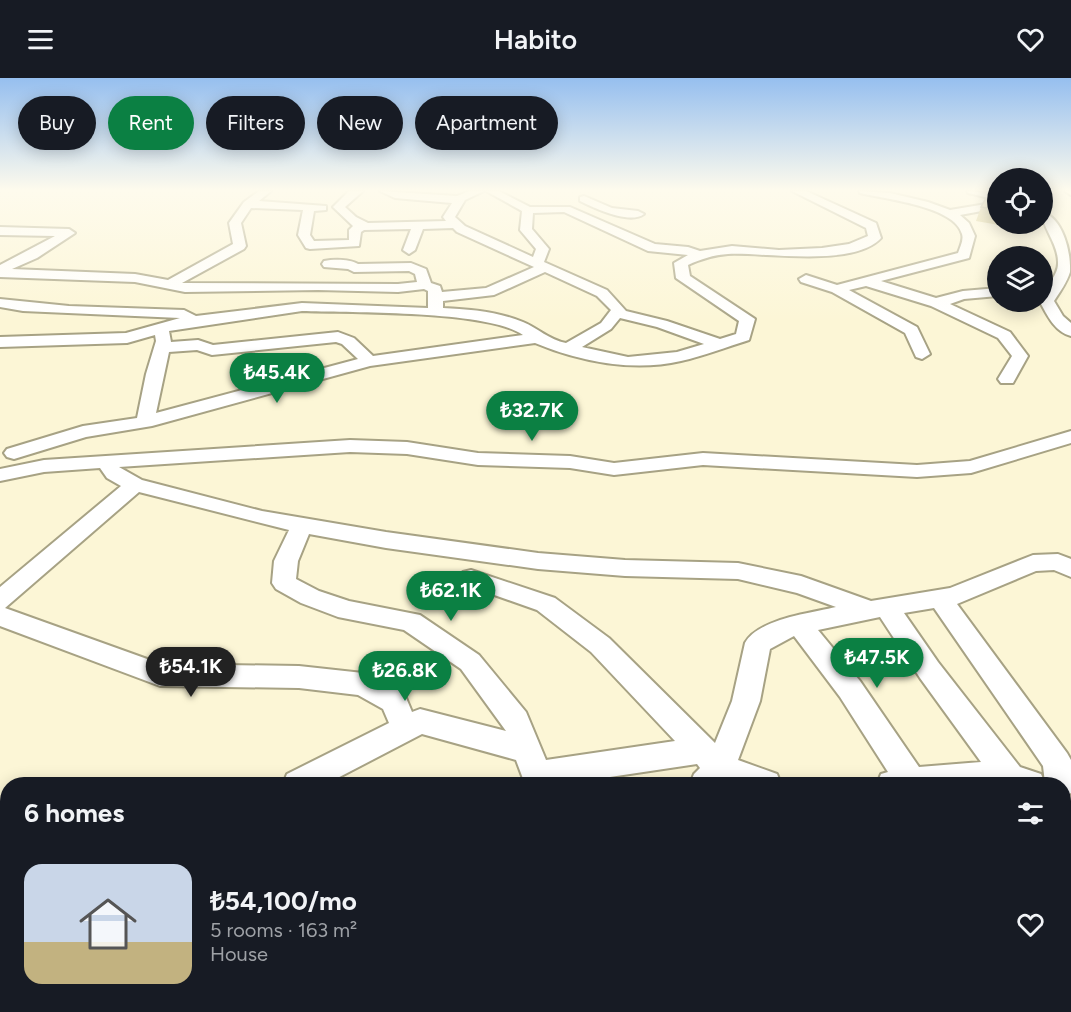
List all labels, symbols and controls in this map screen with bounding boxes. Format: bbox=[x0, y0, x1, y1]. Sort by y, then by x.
icon: menu bbox=[24, 23, 57, 56]
text: Habito bbox=[494, 23, 577, 56]
icon: heart bbox=[1014, 23, 1047, 56]
chip: Buy bbox=[18, 96, 96, 150]
chip: Rent bbox=[108, 96, 194, 150]
chip: Filters bbox=[206, 96, 305, 150]
chip: New bbox=[317, 96, 403, 150]
chip: Apartment bbox=[415, 96, 558, 150]
map controls bbox=[987, 168, 1053, 312]
button: locate bbox=[987, 168, 1053, 234]
button: layers bbox=[987, 246, 1053, 312]
pin: ₺45.4K bbox=[228, 353, 326, 404]
text: ₺45.4K bbox=[244, 360, 310, 384]
pin: ₺32.7K bbox=[483, 391, 581, 442]
text: ₺32.7K bbox=[500, 398, 564, 422]
pin: ₺62.1K bbox=[402, 571, 500, 622]
text: ₺62.1K bbox=[420, 578, 482, 602]
pin: ₺47.5K bbox=[828, 638, 926, 689]
text: ₺47.5K bbox=[844, 645, 910, 669]
pin: ₺54.1K bbox=[142, 647, 240, 698]
pin: ₺26.8K bbox=[356, 651, 454, 702]
text: ₺54.1K bbox=[160, 654, 222, 678]
text: ₺26.8K bbox=[372, 658, 438, 682]
text: 6 homes bbox=[24, 797, 124, 829]
icon: filters bbox=[1014, 797, 1047, 830]
text: ₺54,100/mo bbox=[210, 885, 357, 917]
icon: home bbox=[72, 888, 144, 960]
icon: heart bbox=[1014, 908, 1047, 941]
text: 5 rooms · 163 m² bbox=[210, 918, 357, 942]
text: House bbox=[210, 942, 268, 966]

